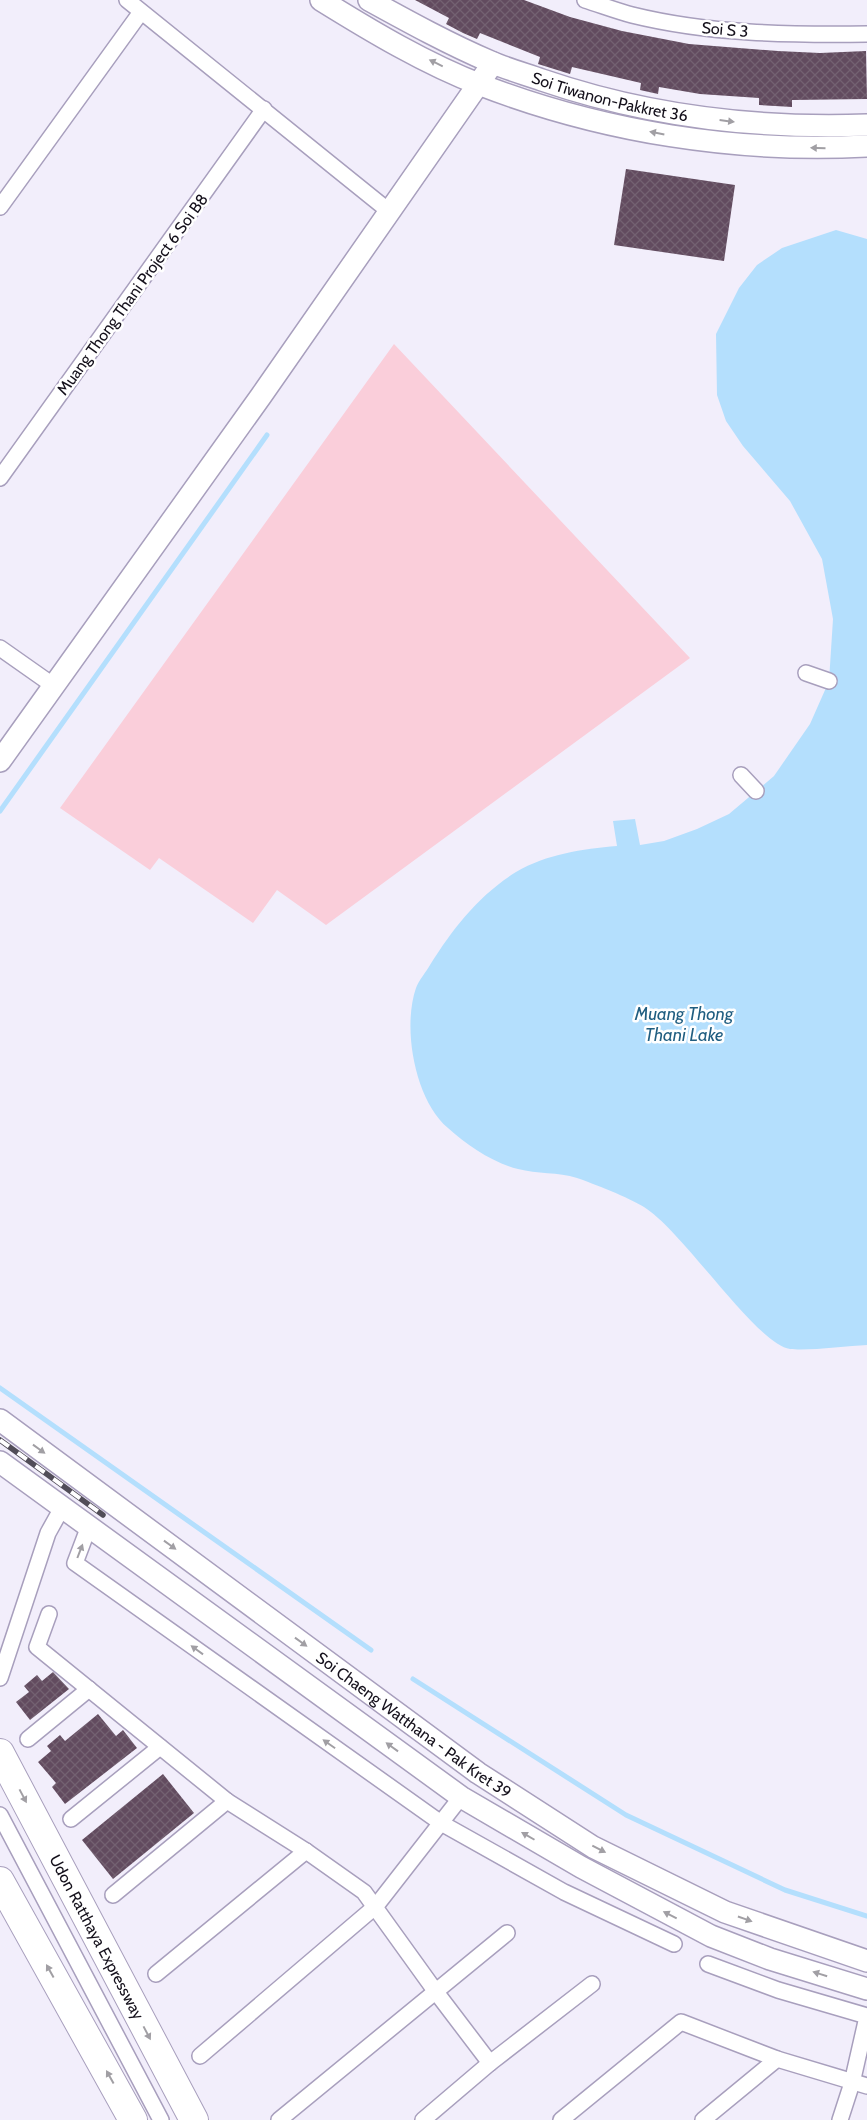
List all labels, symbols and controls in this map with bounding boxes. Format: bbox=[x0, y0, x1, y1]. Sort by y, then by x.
street label: Soi S 3 bbox=[701, 18, 749, 41]
one-way arrow bbox=[429, 59, 443, 67]
street label: Soi Tiwanon-Pakkret 36 bbox=[529, 68, 689, 125]
one-way arrow bbox=[719, 117, 735, 125]
one-way arrow bbox=[649, 128, 665, 136]
one-way arrow bbox=[810, 144, 826, 152]
street label: Muang Thong Thani Project 6 Soi B8 bbox=[53, 190, 212, 399]
water label: Muang Thong Thani Lake bbox=[634, 1003, 734, 1046]
one-way arrow bbox=[33, 1444, 46, 1454]
one-way arrow bbox=[164, 1540, 177, 1550]
one-way arrow bbox=[76, 1543, 84, 1558]
one-way arrow bbox=[294, 1636, 307, 1647]
one-way arrow bbox=[190, 1645, 204, 1655]
street label: Soi Chaeng Watthana - Pak Kret 39 bbox=[312, 1648, 515, 1802]
one-way arrow bbox=[323, 1739, 336, 1749]
one-way arrow bbox=[385, 1742, 398, 1752]
one-way arrow bbox=[19, 1789, 27, 1803]
one-way arrow bbox=[521, 1831, 534, 1840]
one-way arrow bbox=[591, 1845, 606, 1853]
street label: Udon Ratthaya Expressway bbox=[45, 1852, 148, 2023]
one-way arrow bbox=[662, 1910, 677, 1919]
one-way arrow bbox=[738, 1916, 753, 1923]
one-way arrow bbox=[46, 1964, 55, 1977]
one-way arrow bbox=[813, 1970, 828, 1978]
one-way arrow bbox=[143, 2025, 151, 2040]
one-way arrow bbox=[105, 2070, 114, 2084]

